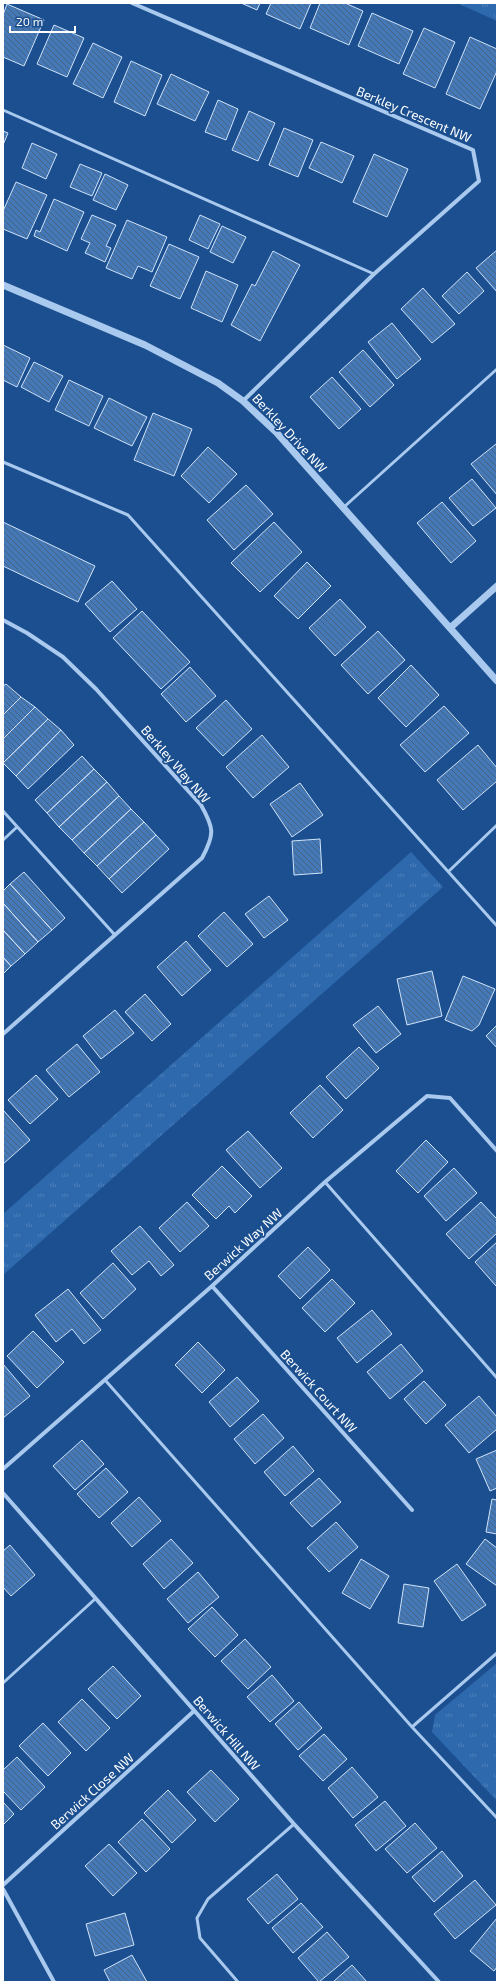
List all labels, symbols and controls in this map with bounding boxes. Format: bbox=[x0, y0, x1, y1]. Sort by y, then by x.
scale bar bbox=[10, 8, 75, 34]
text: 20 m bbox=[16, 14, 43, 28]
street label: Berkley Crescent NW bbox=[354, 83, 474, 145]
street label: Berkley Drive NW bbox=[249, 390, 331, 476]
street label: Berkley Way NW bbox=[138, 722, 214, 806]
street label: Berwick Way NW bbox=[200, 1205, 286, 1283]
street label: Berwick Court NW bbox=[277, 1346, 361, 1436]
street label: Berwick Hill NW bbox=[190, 1692, 264, 1774]
street label: Berwick Close NW bbox=[47, 1749, 137, 1833]

